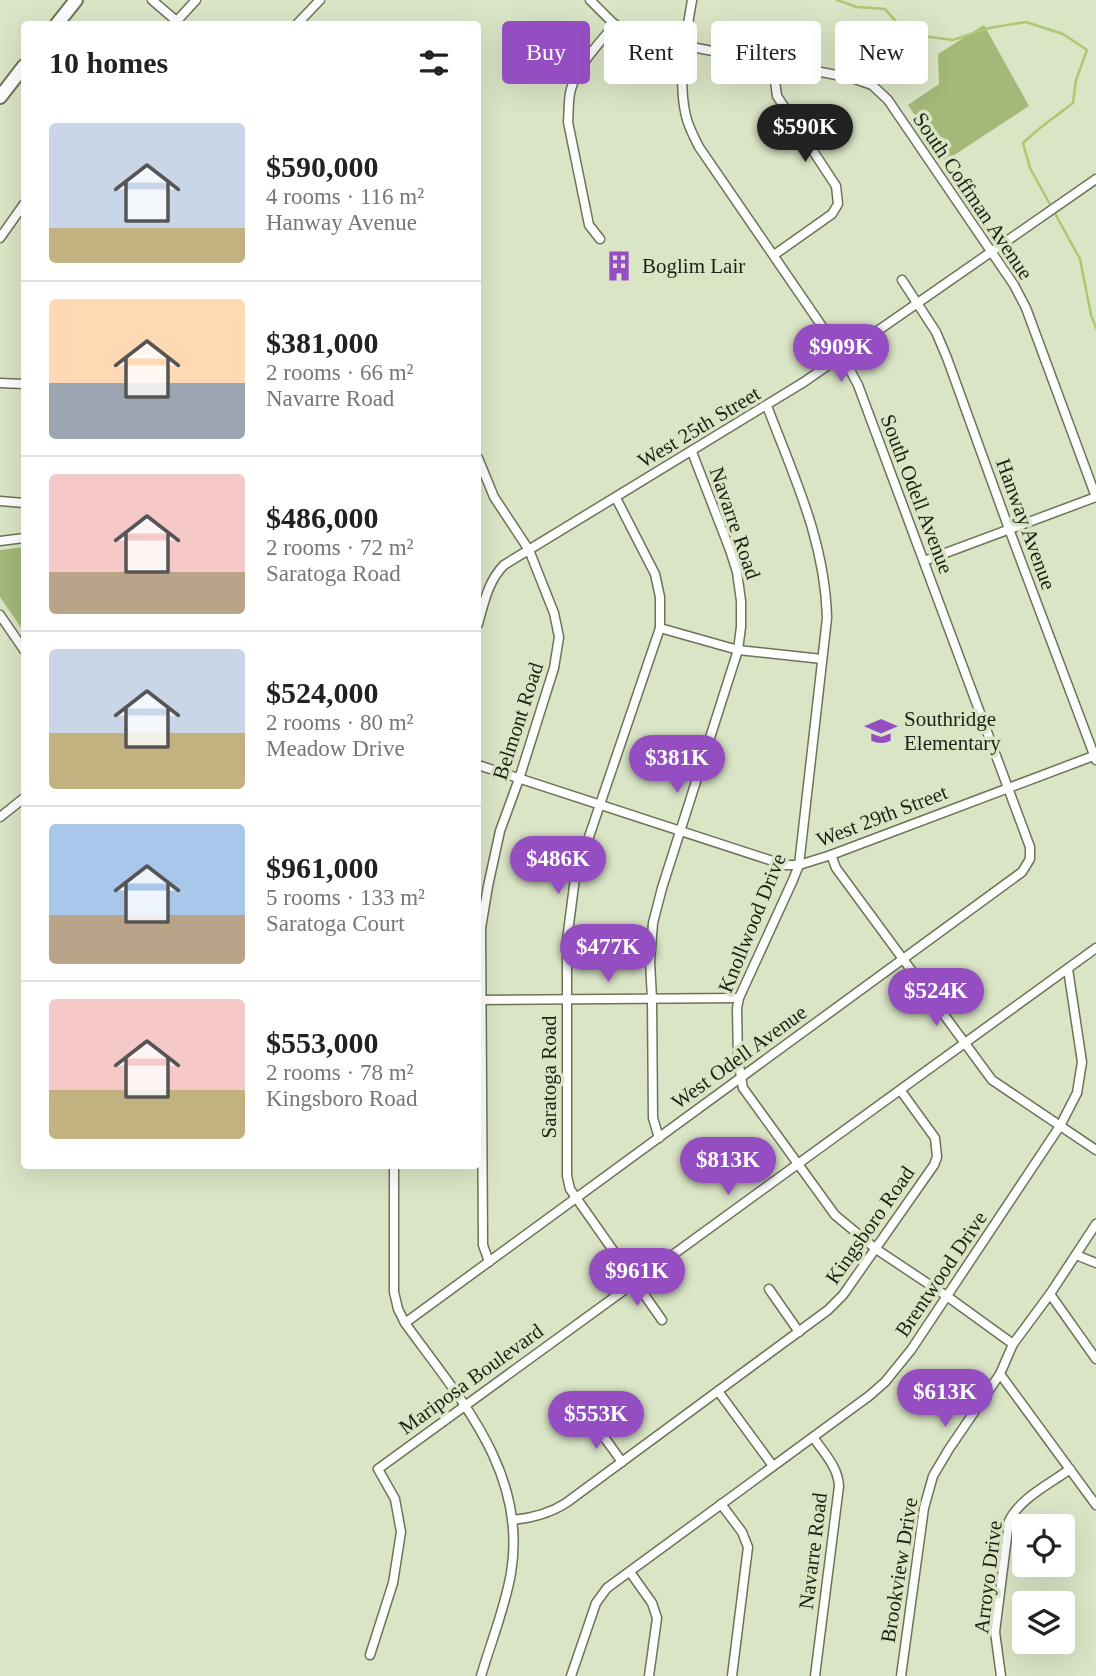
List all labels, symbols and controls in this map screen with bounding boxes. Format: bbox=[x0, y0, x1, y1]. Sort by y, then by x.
chip: Buy bbox=[502, 21, 590, 84]
chip: Rent bbox=[604, 21, 697, 84]
chip: Filters bbox=[711, 21, 821, 84]
chip: New bbox=[835, 21, 928, 84]
icon: filters bbox=[415, 44, 453, 82]
text: 10 homes bbox=[49, 46, 168, 79]
pin: $590K bbox=[756, 104, 854, 164]
street label: South Coffman Avenue bbox=[908, 108, 1038, 284]
text: $590K bbox=[773, 114, 837, 139]
text: $590,000 bbox=[266, 150, 379, 183]
icon: home bbox=[105, 151, 189, 235]
text: 4 rooms · 116 m² bbox=[266, 184, 424, 209]
text: Hanway Avenue bbox=[266, 210, 417, 235]
building icon: Boglim Lair bbox=[602, 249, 636, 283]
place label: Boglim Lair bbox=[642, 254, 745, 278]
pin: $909K bbox=[792, 324, 890, 384]
text: $381,000 bbox=[266, 326, 379, 359]
icon: home bbox=[105, 327, 189, 411]
text: $909K bbox=[809, 334, 873, 359]
text: 2 rooms · 66 m² bbox=[266, 360, 413, 385]
street label: West 25th Street bbox=[634, 381, 765, 473]
text: Navarre Road bbox=[266, 386, 394, 411]
street label: South Odell Avenue bbox=[876, 411, 958, 577]
street label: Hanway Avenue bbox=[991, 455, 1061, 593]
street label: Navarre Road bbox=[705, 464, 766, 583]
text: $486,000 bbox=[266, 501, 379, 534]
icon: home bbox=[105, 502, 189, 586]
text: 2 rooms · 72 m² bbox=[266, 535, 413, 560]
text: Saratoga Road bbox=[266, 561, 401, 586]
street label: Belmont Road bbox=[488, 659, 548, 783]
text: $524,000 bbox=[266, 676, 379, 709]
icon: home bbox=[105, 677, 189, 761]
place label: Southridge Elementary bbox=[904, 707, 1001, 755]
text: 2 rooms · 80 m² bbox=[266, 710, 413, 735]
school or university icon: Southridge Elementary bbox=[864, 714, 898, 748]
text: Meadow Drive bbox=[266, 736, 405, 761]
pin: $381K bbox=[628, 736, 726, 795]
text: $381K bbox=[645, 745, 709, 770]
street label: West 29th Street bbox=[813, 780, 951, 852]
pin: $486K bbox=[509, 836, 607, 896]
text: $486K bbox=[526, 846, 590, 871]
street label: Knollwood Drive bbox=[713, 850, 791, 996]
text: $961,000 bbox=[266, 851, 379, 884]
icon: home bbox=[105, 852, 189, 936]
text: 5 rooms · 133 m² bbox=[266, 885, 425, 910]
text: Saratoga Court bbox=[266, 911, 405, 936]
pin: $477K bbox=[559, 925, 657, 984]
text: $477K bbox=[576, 934, 640, 959]
pin: $524K bbox=[887, 968, 985, 1028]
text: $524K bbox=[904, 978, 968, 1003]
street label: West Odell Avenue bbox=[667, 1000, 811, 1114]
street label: Saratoga Road bbox=[537, 1015, 561, 1139]
text: $553,000 bbox=[266, 1026, 379, 1059]
icon: home bbox=[105, 1027, 189, 1111]
text: 2 rooms · 78 m² bbox=[266, 1060, 413, 1085]
text: Kingsboro Road bbox=[266, 1086, 417, 1111]
pin: $813K bbox=[679, 1138, 777, 1197]
text: $813K bbox=[696, 1147, 760, 1172]
street label: Kingsboro Road bbox=[821, 1161, 920, 1289]
street label: Brentwood Drive bbox=[890, 1207, 992, 1341]
pin: $961K bbox=[588, 1248, 686, 1308]
text: $961K bbox=[605, 1258, 669, 1283]
street label: Mariposa Boulevard bbox=[394, 1318, 548, 1439]
pin: $613K bbox=[896, 1370, 994, 1429]
text: $613K bbox=[913, 1379, 977, 1404]
pin: $553K bbox=[547, 1392, 645, 1451]
text: $553K bbox=[564, 1401, 628, 1426]
street label: Navarre Road bbox=[794, 1491, 832, 1611]
street label: Brookview Drive bbox=[876, 1496, 922, 1644]
map controls bbox=[1012, 1514, 1075, 1654]
button: locate bbox=[1012, 1514, 1075, 1577]
street label: Arroyo Drive bbox=[969, 1519, 1007, 1635]
button: layers bbox=[1012, 1591, 1075, 1654]

